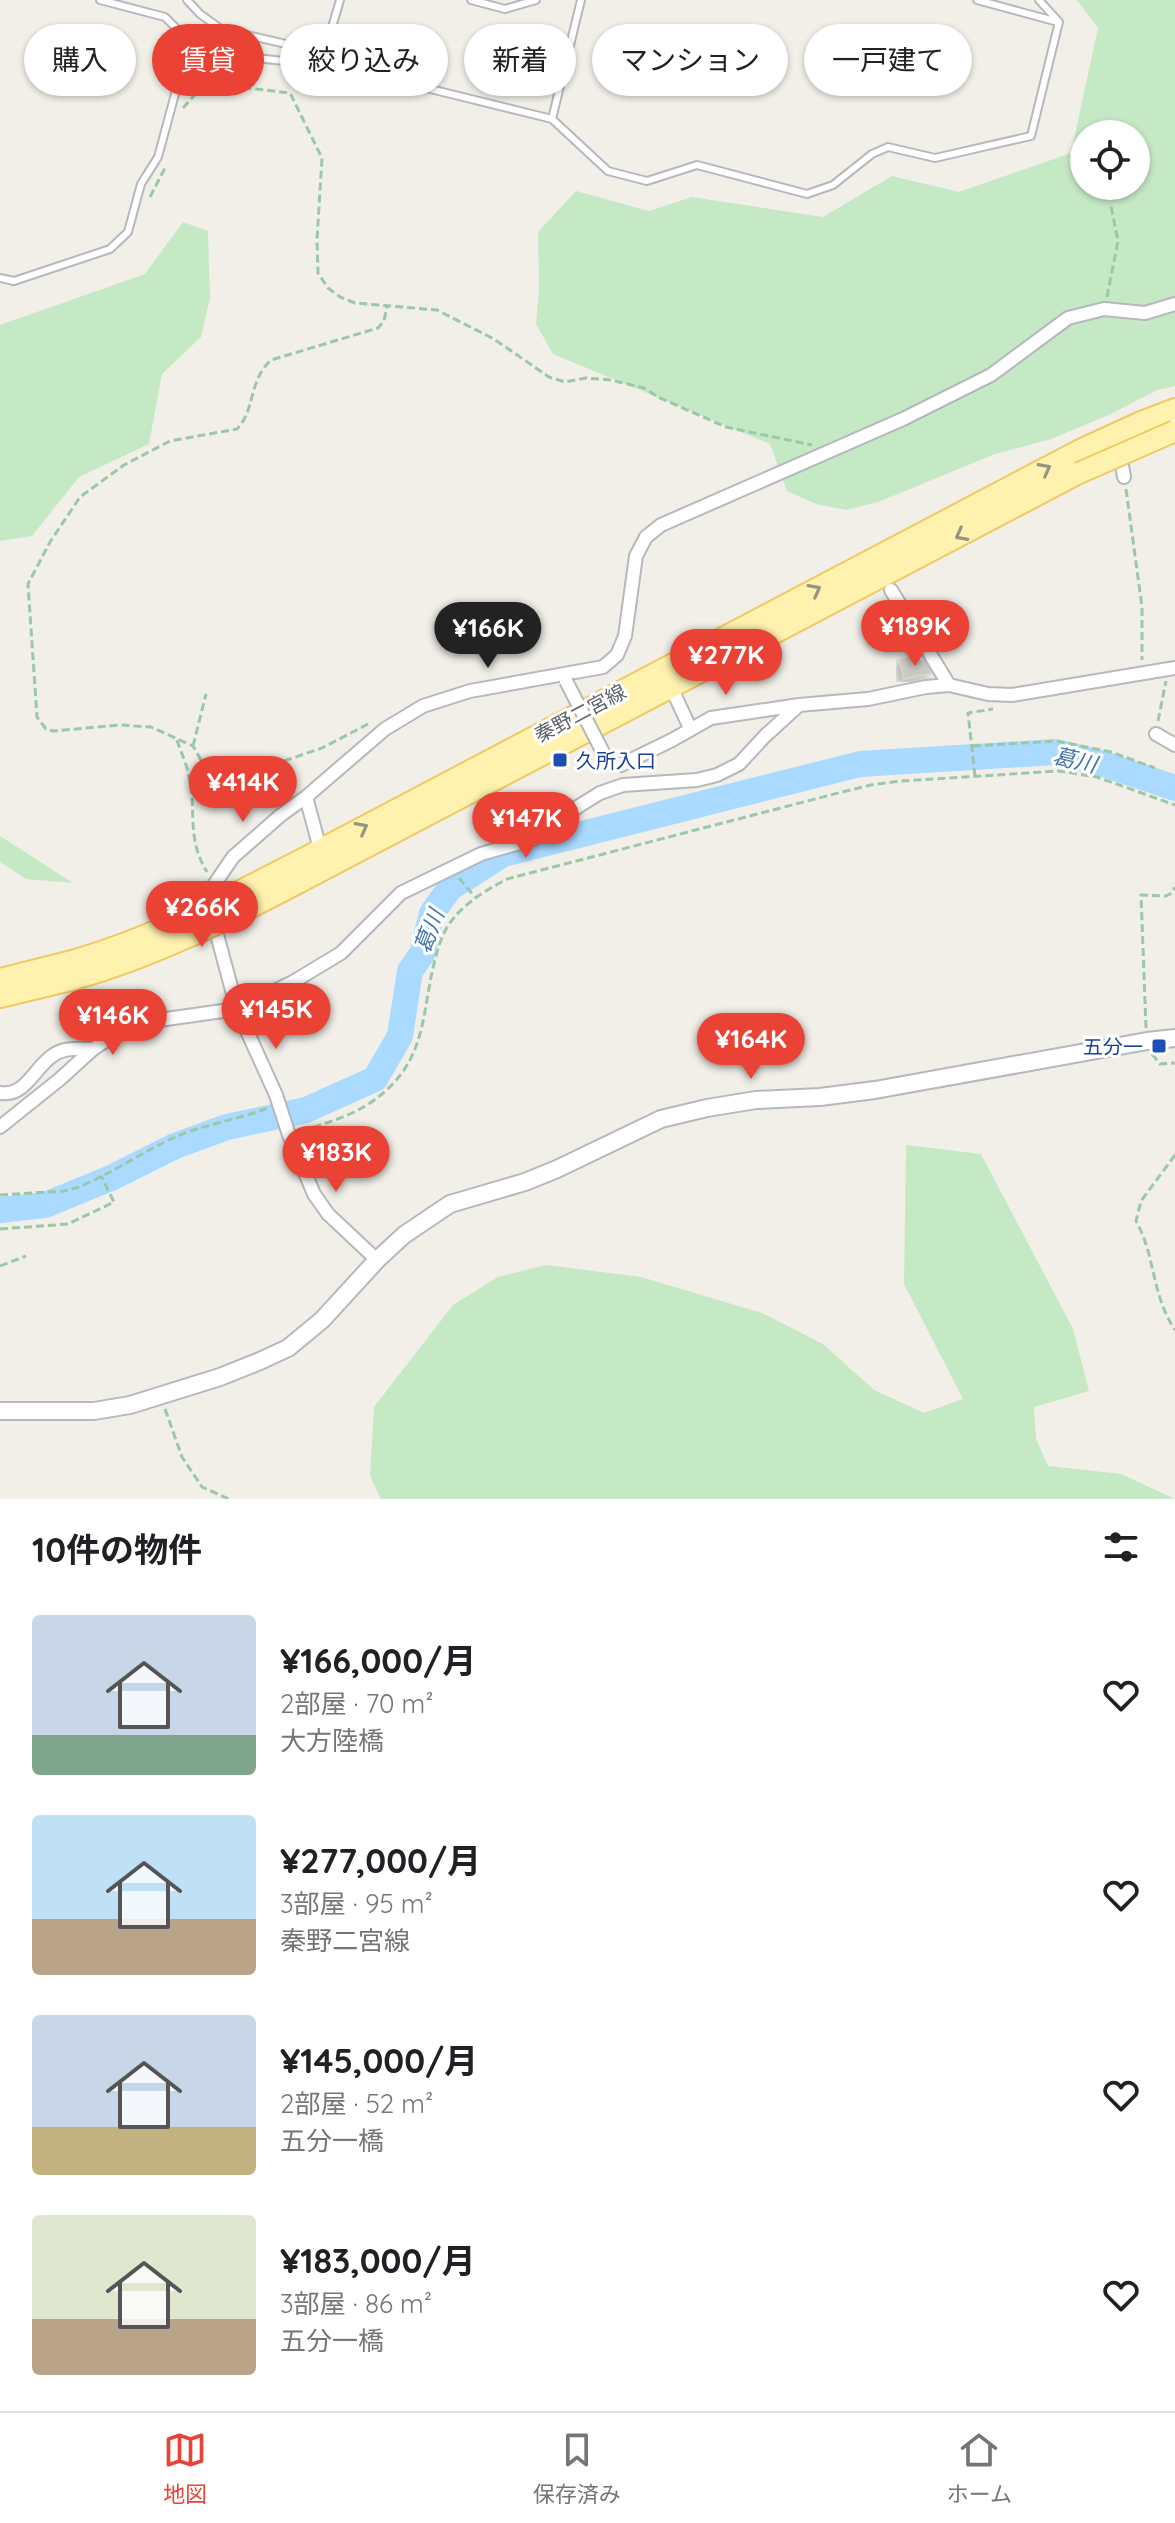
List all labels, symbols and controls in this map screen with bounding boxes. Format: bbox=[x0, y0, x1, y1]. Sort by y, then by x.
chip: 購入 bbox=[24, 24, 136, 96]
chip: 賃貸 bbox=[152, 24, 264, 96]
chip: 絞り込み bbox=[280, 24, 448, 96]
chip: 新着 bbox=[464, 24, 576, 96]
chip: マンション bbox=[592, 24, 788, 96]
chip: 一戸建て bbox=[804, 24, 972, 96]
map controls bbox=[1070, 120, 1150, 200]
button: locate bbox=[1070, 120, 1150, 200]
one-way arrow bbox=[1037, 463, 1052, 478]
one-way arrow bbox=[954, 526, 969, 541]
one-way arrow bbox=[807, 584, 822, 599]
pin: ¥189K bbox=[859, 600, 971, 668]
pin: ¥166K bbox=[432, 602, 544, 670]
text: ¥189K bbox=[879, 609, 951, 642]
text: ¥166K bbox=[452, 611, 524, 644]
pin: ¥277K bbox=[670, 629, 782, 697]
text: ¥277K bbox=[688, 638, 764, 671]
street label: 秦野二宮線 bbox=[530, 678, 630, 748]
water label: 葛川 bbox=[1050, 741, 1102, 779]
place label: 久所入口 bbox=[576, 748, 656, 773]
marker: 久所入口 bbox=[551, 751, 569, 769]
pin: ¥414K bbox=[187, 756, 299, 824]
text: ¥414K bbox=[207, 765, 279, 798]
pin: ¥147K bbox=[470, 792, 582, 860]
text: ¥147K bbox=[490, 801, 562, 834]
one-way arrow bbox=[354, 823, 369, 838]
pin: ¥266K bbox=[146, 881, 258, 949]
text: ¥266K bbox=[164, 890, 240, 923]
water label: 葛川 bbox=[408, 904, 451, 957]
pin: ¥145K bbox=[220, 983, 332, 1051]
pin: ¥146K bbox=[57, 989, 169, 1057]
text: ¥145K bbox=[240, 992, 312, 1025]
text: ¥146K bbox=[77, 998, 149, 1031]
pin: ¥164K bbox=[695, 1013, 807, 1081]
text: ¥164K bbox=[715, 1022, 787, 1055]
place label: 五分一 bbox=[1083, 1034, 1143, 1059]
marker: 五分一 bbox=[1150, 1037, 1168, 1055]
pin: ¥183K bbox=[280, 1126, 392, 1194]
text: ¥183K bbox=[301, 1135, 371, 1168]
icon: filters bbox=[1099, 1525, 1143, 1569]
text: 10件の物件 bbox=[32, 1528, 202, 1571]
text: ¥166,000/月 bbox=[280, 1639, 476, 1682]
icon: home bbox=[96, 1647, 192, 1743]
icon: heart bbox=[1099, 1673, 1143, 1717]
text: 2部屋 · 70 m² bbox=[280, 1687, 434, 1720]
text: 大方陸橋 bbox=[280, 1724, 384, 1757]
text: ¥277,000/月 bbox=[280, 1839, 481, 1882]
icon: home bbox=[96, 1847, 192, 1943]
icon: heart bbox=[1099, 1873, 1143, 1917]
text: 3部屋 · 95 m² bbox=[280, 1887, 433, 1920]
text: 秦野二宮線 bbox=[280, 1924, 410, 1957]
text: ¥145,000/月 bbox=[280, 2039, 478, 2082]
icon: home bbox=[96, 2047, 192, 2143]
icon: heart bbox=[1099, 2073, 1143, 2117]
text: 2部屋 · 52 m² bbox=[280, 2087, 433, 2120]
text: 五分一橋 bbox=[280, 2124, 384, 2157]
text: ¥183,000/月 bbox=[280, 2239, 476, 2282]
icon: home bbox=[96, 2247, 192, 2343]
icon: heart bbox=[1099, 2273, 1143, 2317]
text: 3部屋 · 86 m² bbox=[280, 2287, 432, 2320]
text: 五分一橋 bbox=[280, 2324, 384, 2357]
tab: 地図 bbox=[163, 2428, 207, 2508]
tab: 保存済み bbox=[533, 2428, 621, 2508]
tab: ホーム bbox=[947, 2428, 1012, 2508]

